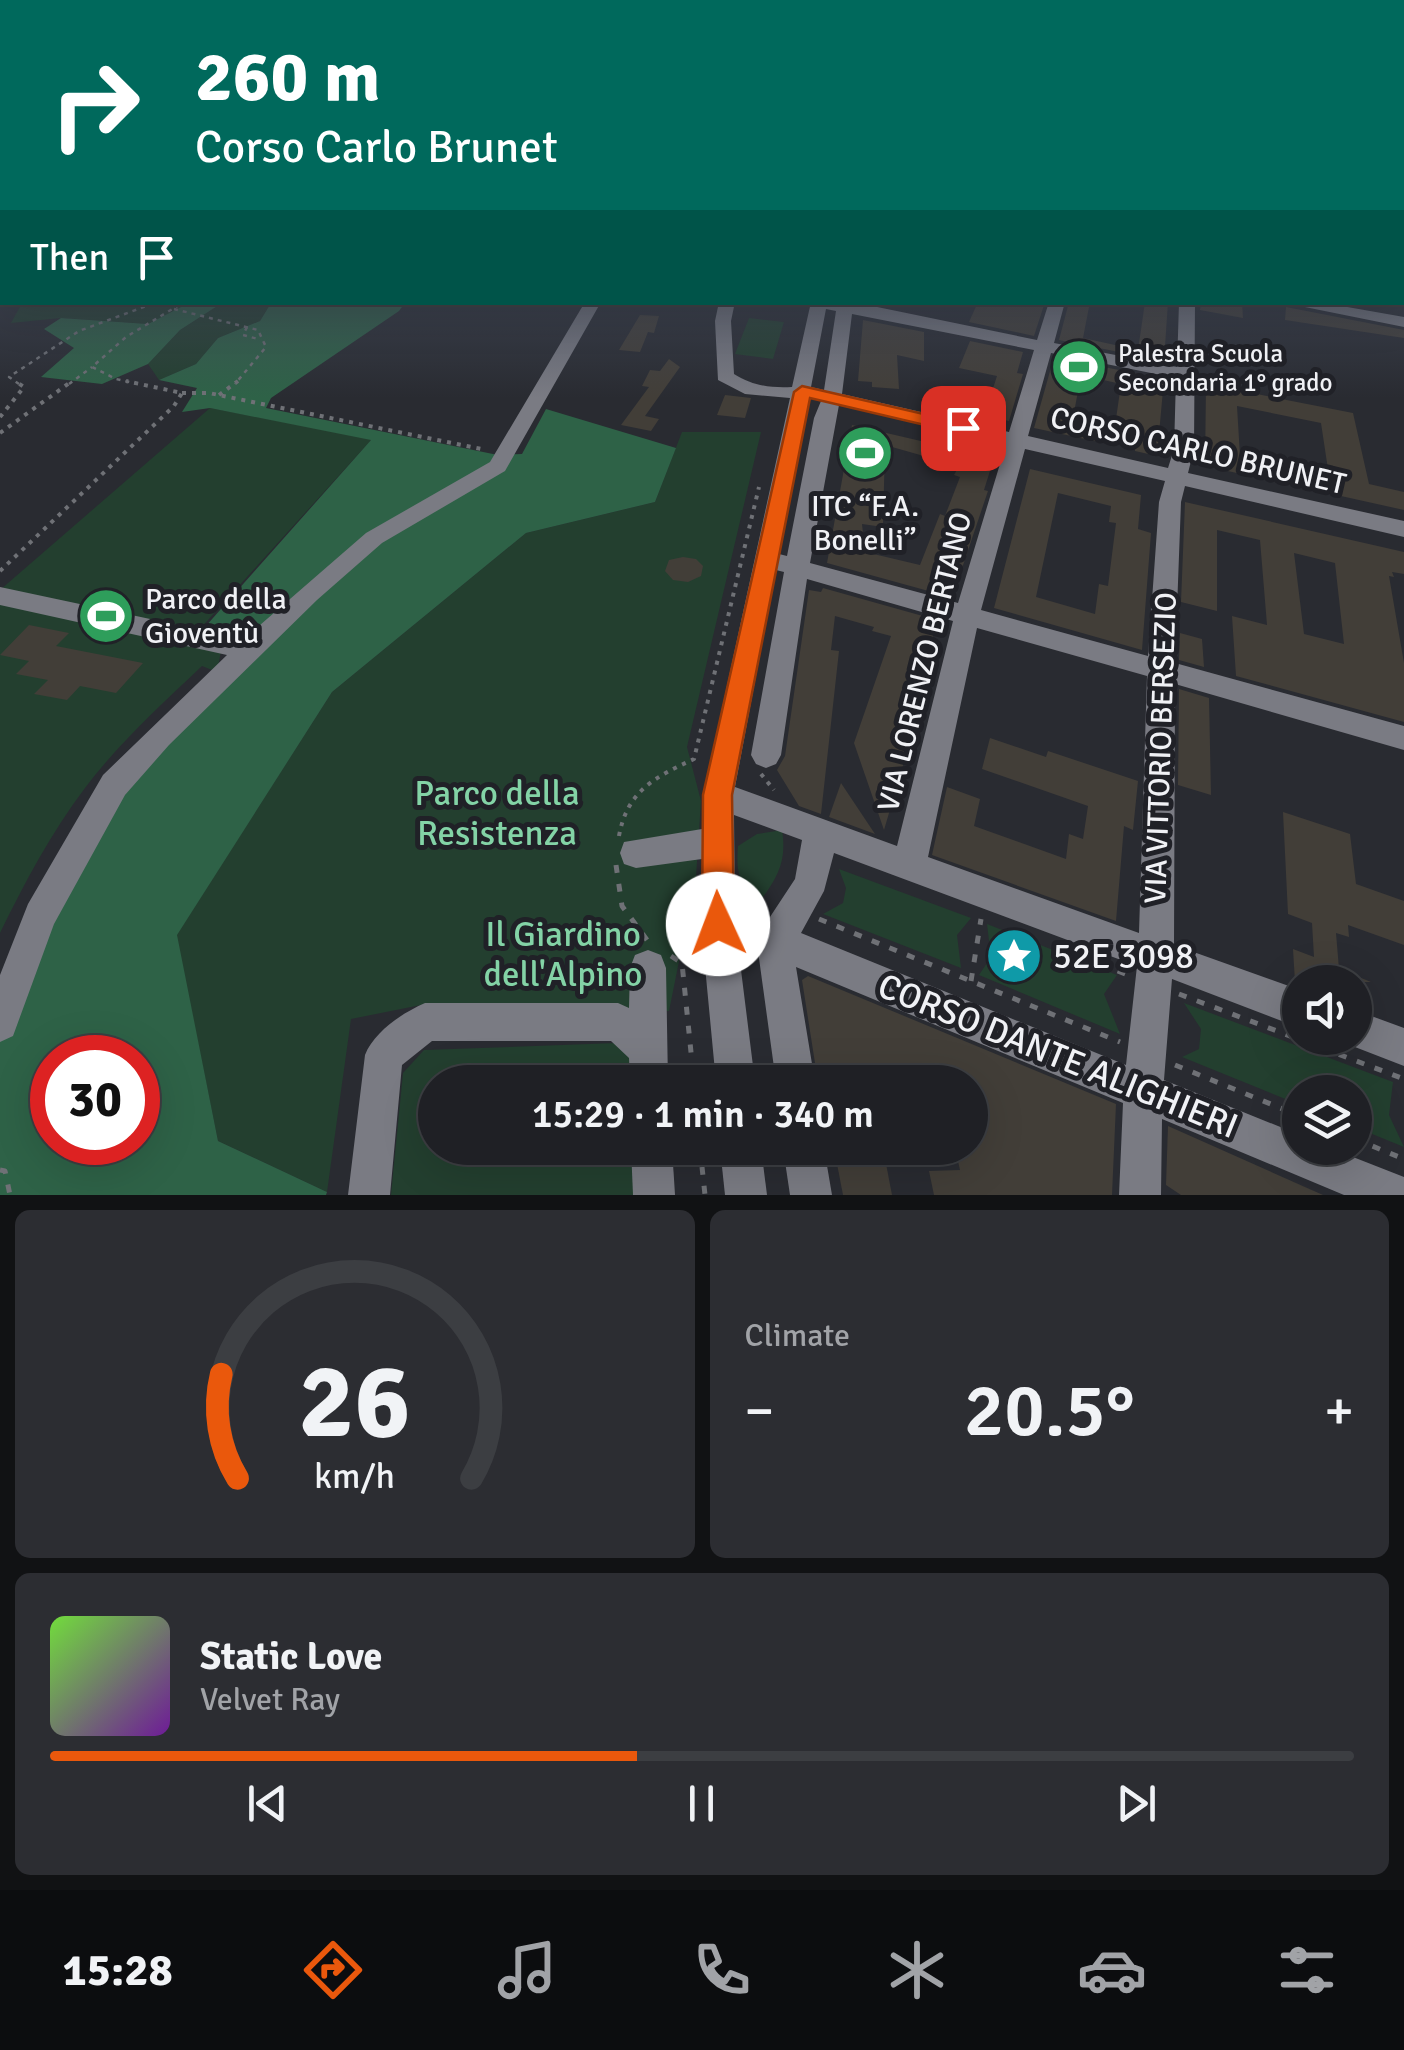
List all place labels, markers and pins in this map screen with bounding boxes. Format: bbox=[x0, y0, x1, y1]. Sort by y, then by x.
sports icon: Palestra Scuola Secondaria 1° grado bbox=[1049, 337, 1109, 397]
place label: Palestra Scuola Secondaria 1° grado bbox=[1118, 338, 1333, 398]
pin bbox=[921, 386, 1006, 471]
sports icon: ITC “F.A. Bonelli” bbox=[835, 423, 895, 483]
place label: ITC “F.A. Bonelli” bbox=[811, 488, 919, 559]
place label: Parco della Gioventù bbox=[145, 581, 287, 652]
sports icon: Parco della Gioventù bbox=[76, 586, 136, 646]
place icon: 52E 3098 bbox=[984, 926, 1044, 986]
place label: 52E 3098 bbox=[1053, 935, 1194, 978]

